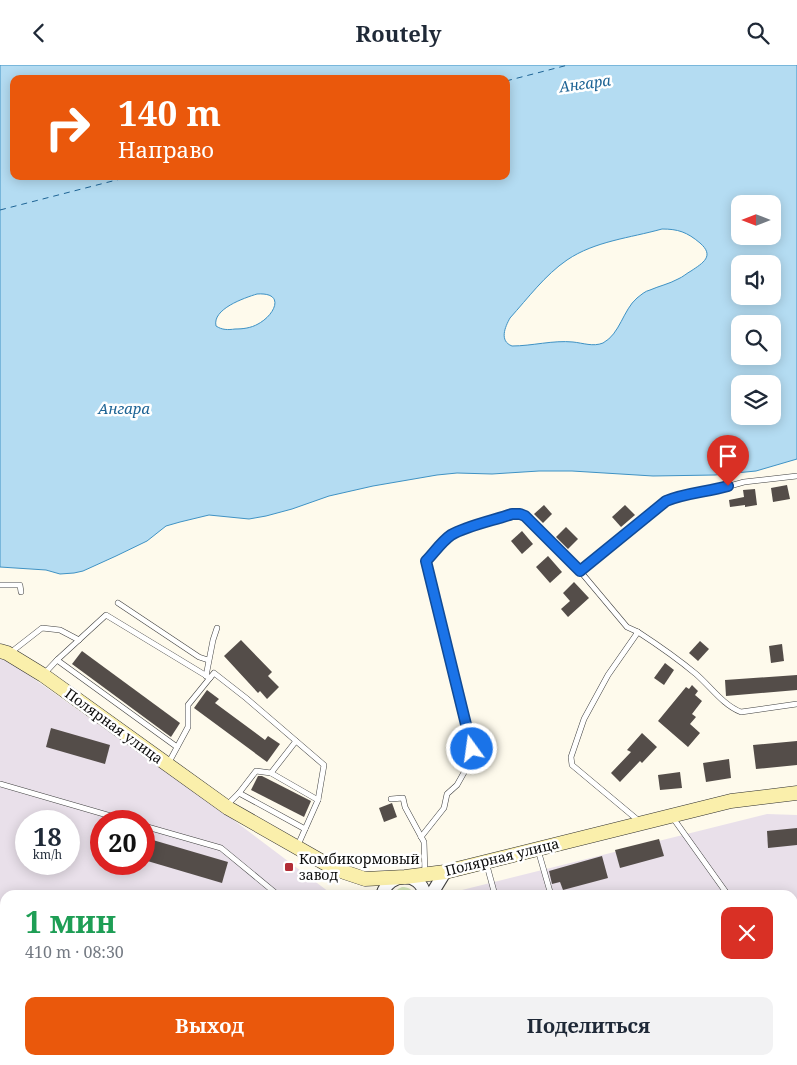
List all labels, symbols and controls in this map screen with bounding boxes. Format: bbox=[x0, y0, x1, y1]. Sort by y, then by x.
text: Routely bbox=[356, 18, 441, 48]
icon: back bbox=[25, 19, 53, 47]
icon: search bbox=[744, 19, 772, 47]
water label: Ангара bbox=[557, 69, 612, 97]
text: 140 m bbox=[118, 89, 221, 136]
icon: right bbox=[35, 95, 100, 160]
text: Направо bbox=[118, 134, 214, 164]
north arrow bbox=[731, 195, 781, 245]
map controls bbox=[731, 195, 781, 425]
button: sound bbox=[731, 255, 781, 305]
button: search bbox=[731, 315, 781, 365]
button: layers bbox=[731, 375, 781, 425]
water label: Ангара bbox=[97, 398, 150, 418]
pin bbox=[707, 435, 749, 486]
icon: arrive bbox=[714, 442, 742, 470]
street label: Полярная улица bbox=[61, 684, 167, 768]
position arrow bbox=[445, 722, 497, 774]
speed limit sign: 20 bbox=[90, 810, 155, 875]
text: 18 bbox=[33, 819, 62, 853]
street label: Полярная улица bbox=[443, 833, 561, 880]
text: km/h bbox=[33, 846, 62, 863]
place label: Комбикормовый завод bbox=[299, 849, 420, 884]
marker: Комбикормовый завод bbox=[283, 861, 295, 873]
text: 1 мин bbox=[25, 901, 116, 942]
button: close bbox=[721, 907, 773, 959]
text: 410 m · 08:30 bbox=[25, 941, 124, 963]
button: Выход bbox=[25, 997, 394, 1055]
button: Поделиться bbox=[404, 997, 773, 1055]

